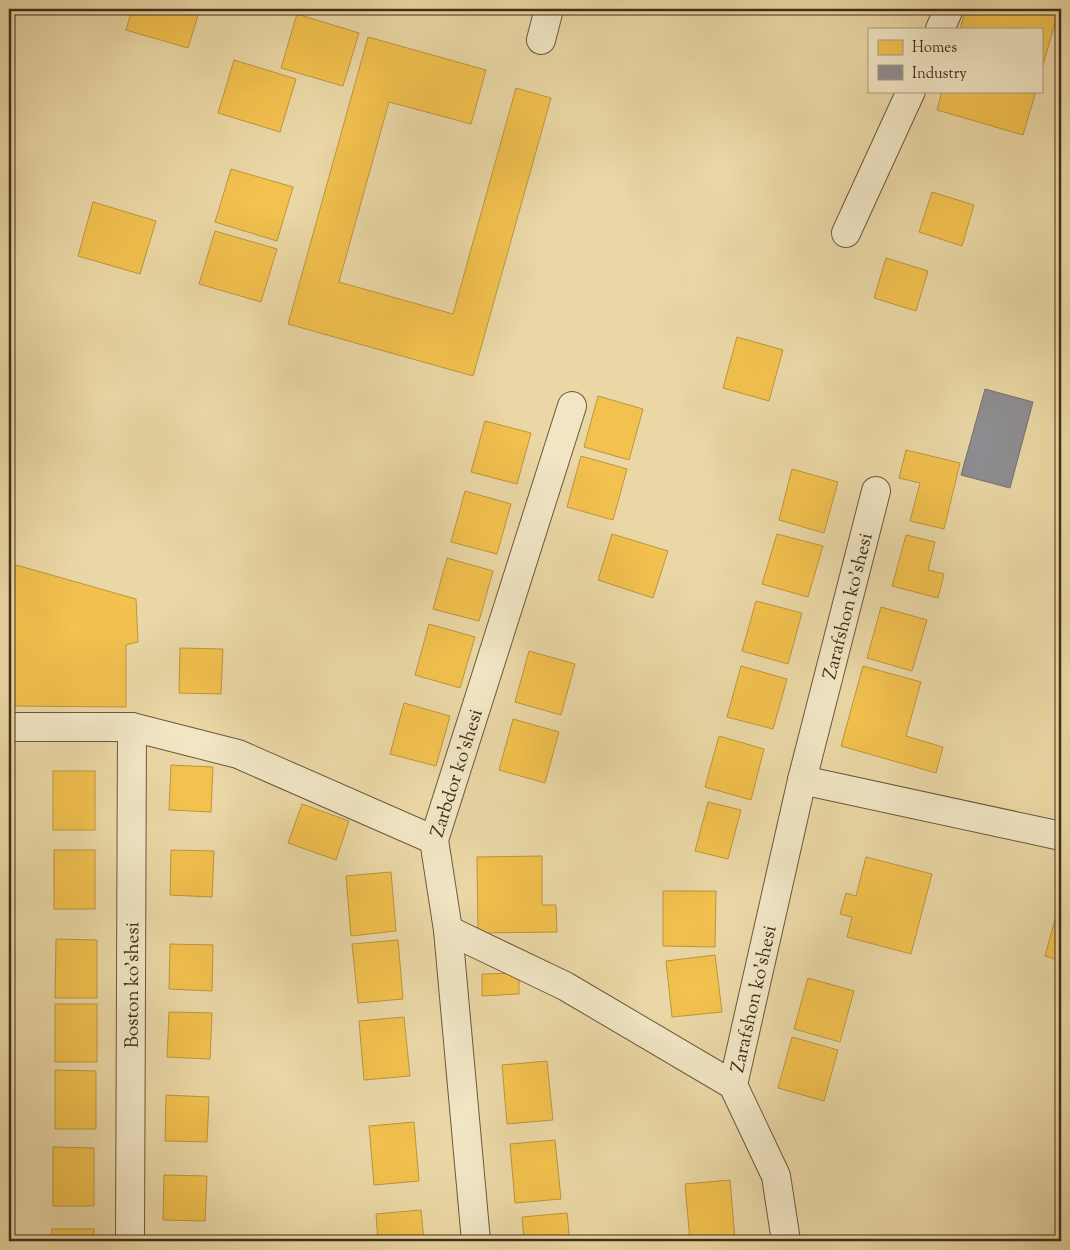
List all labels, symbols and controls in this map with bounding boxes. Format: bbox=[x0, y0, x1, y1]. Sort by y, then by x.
legend bbox=[868, 28, 1042, 92]
text: Homes bbox=[912, 38, 957, 59]
text: Industry bbox=[912, 64, 967, 85]
street label: Zarafshon ko'shesi bbox=[817, 530, 881, 683]
street label: Zarbdor ko'shesi bbox=[425, 706, 491, 841]
street label: Boston ko'shesi bbox=[120, 922, 147, 1048]
street label: Zarafshon ko'shesi bbox=[725, 923, 785, 1075]

